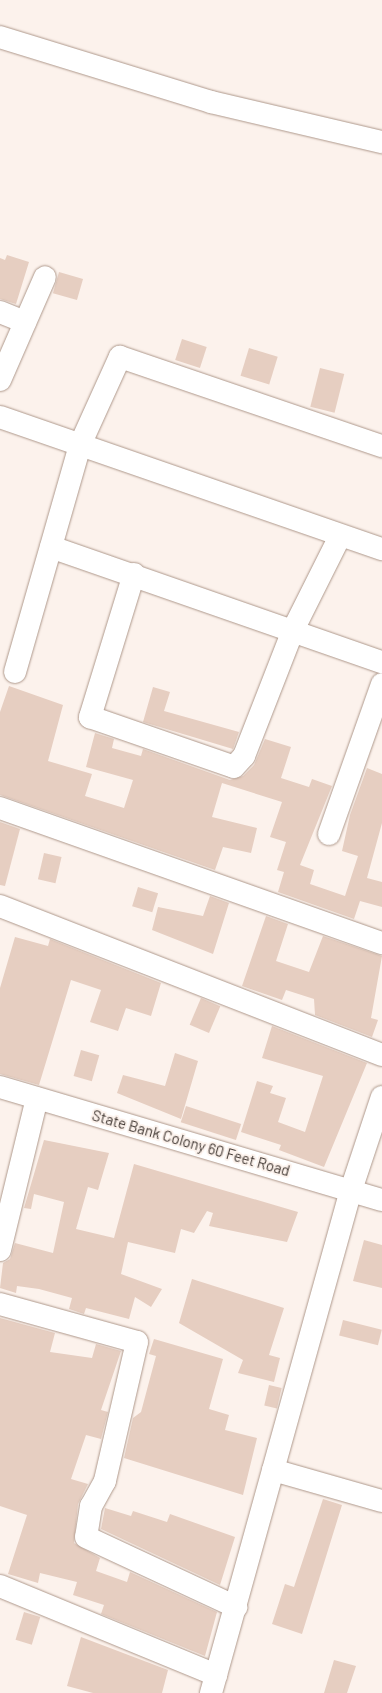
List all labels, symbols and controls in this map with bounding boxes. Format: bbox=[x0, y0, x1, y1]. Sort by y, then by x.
street label: State Bank Colony 60 Feet Road bbox=[90, 1106, 292, 1180]

